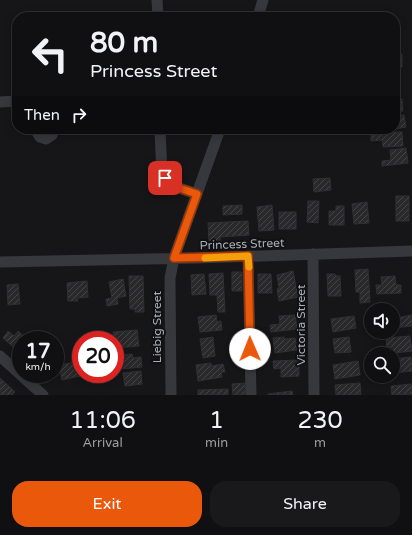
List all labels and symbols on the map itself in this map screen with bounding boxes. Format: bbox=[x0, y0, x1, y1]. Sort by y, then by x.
pin bbox=[148, 161, 182, 195]
street label: Princess Street bbox=[199, 236, 285, 252]
street label: Victoria Street bbox=[294, 284, 308, 366]
street label: Liebig Street bbox=[150, 290, 164, 363]
position arrow bbox=[229, 328, 271, 370]
speed limit sign: 20 bbox=[72, 331, 124, 383]

